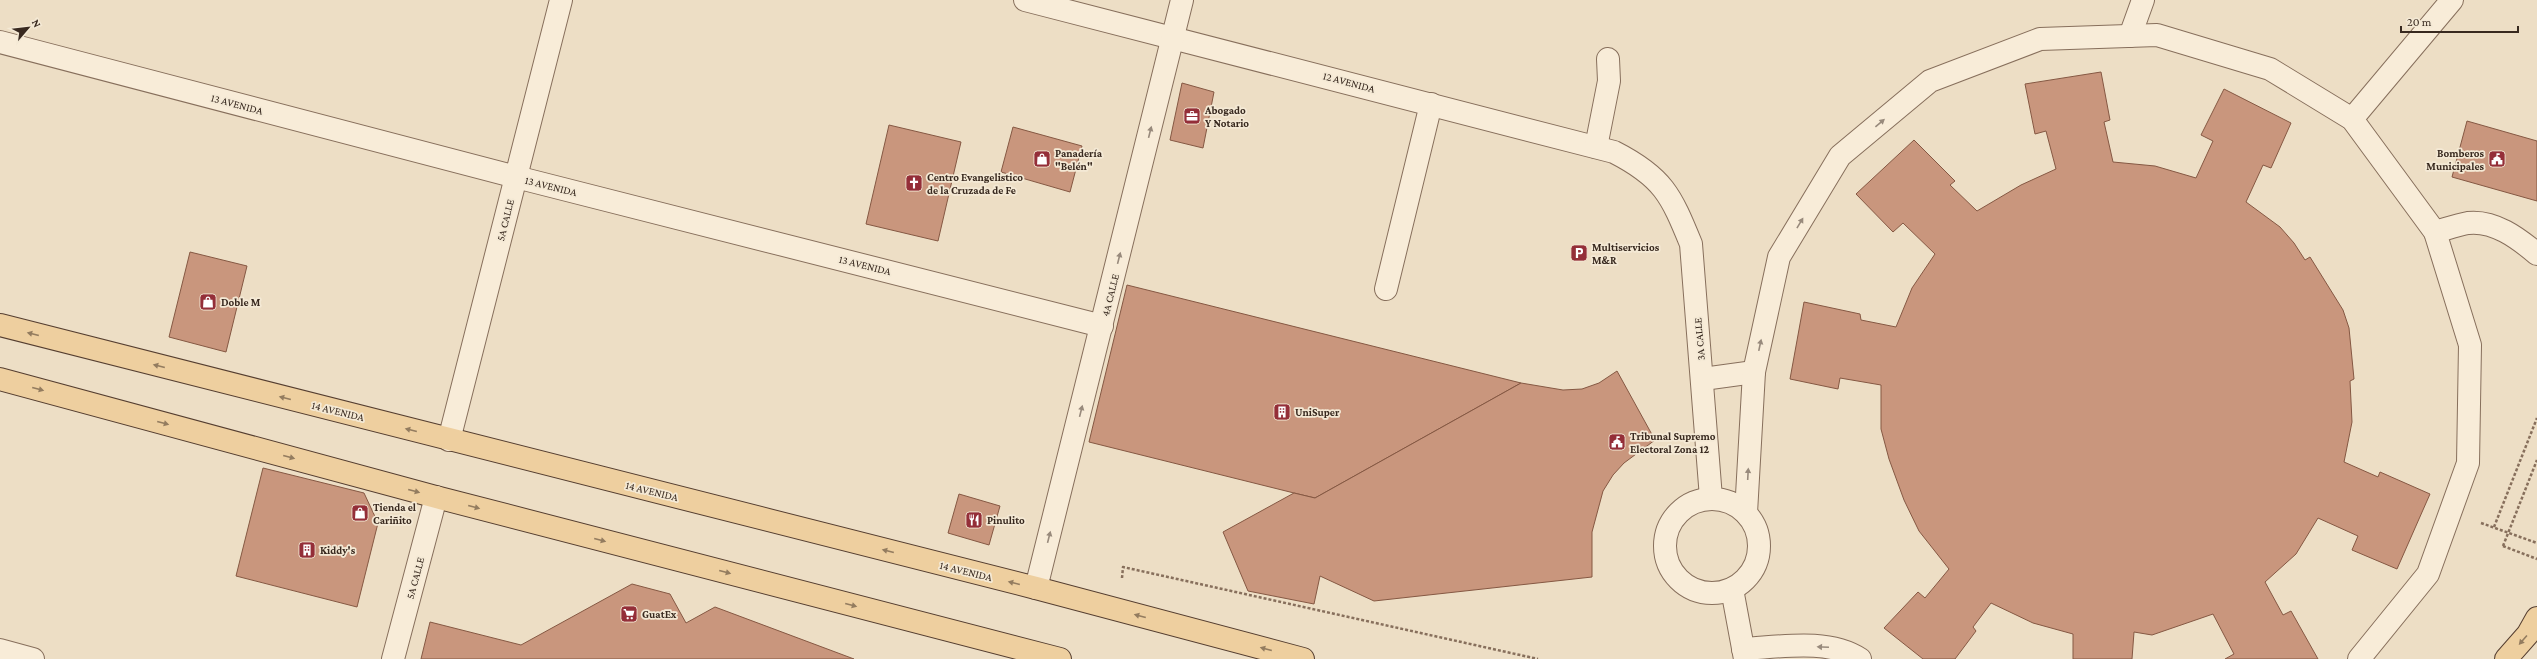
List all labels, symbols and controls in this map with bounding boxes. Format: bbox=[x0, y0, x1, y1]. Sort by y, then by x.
north arrow bbox=[8, 8, 48, 48]
scale bar bbox=[2401, 8, 2518, 34]
text: 20 m bbox=[2407, 15, 2432, 29]
text: N bbox=[30, 17, 44, 30]
street label: 12 AVENIDA bbox=[1322, 69, 1377, 95]
street label: 13 AVENIDA bbox=[210, 91, 265, 117]
place label: Abogado Y Notario bbox=[1204, 104, 1249, 129]
office icon: Abogado Y Notario bbox=[1182, 106, 1202, 126]
one-way arrow bbox=[1875, 118, 1886, 127]
one-way arrow bbox=[1147, 125, 1153, 138]
place label: Panadería "Belén" bbox=[1055, 147, 1103, 172]
place label: Bomberos Municipales bbox=[2426, 147, 2485, 172]
shop icon: Panadería "Belén" bbox=[1032, 149, 1052, 169]
public building icon: Bomberos Municipales bbox=[2487, 149, 2507, 169]
place label: Centro Evangelistico de la Cruzada de Fe bbox=[927, 171, 1023, 196]
church icon: Centro Evangelistico de la Cruzada de Fe bbox=[904, 173, 924, 193]
street label: 13 AVENIDA bbox=[524, 174, 579, 198]
street label: 5A CALLE bbox=[494, 198, 516, 242]
one-way arrow bbox=[1796, 218, 1804, 228]
place label: Multiservicios M&R bbox=[1592, 241, 1660, 266]
parking icon: Multiservicios M&R bbox=[1569, 243, 1589, 263]
one-way arrow bbox=[1116, 252, 1122, 264]
street label: 13 AVENIDA bbox=[838, 253, 893, 277]
street label: 4A CALLE bbox=[1099, 272, 1121, 318]
shop icon: Doble M bbox=[198, 292, 218, 312]
place label: Doble M bbox=[221, 296, 261, 308]
street label: 3A CALLE bbox=[1691, 317, 1707, 361]
one-way arrow bbox=[27, 331, 39, 337]
one-way arrow bbox=[1757, 339, 1763, 351]
one-way arrow bbox=[153, 363, 165, 369]
one-way arrow bbox=[31, 387, 44, 393]
one-way arrow bbox=[279, 395, 291, 401]
street label: 14 AVENIDA bbox=[310, 399, 366, 424]
building icon: UniSuper bbox=[1272, 402, 1292, 422]
one-way arrow bbox=[1078, 405, 1084, 417]
place label: UniSuper bbox=[1295, 406, 1340, 418]
one-way arrow bbox=[157, 420, 169, 426]
one-way arrow bbox=[405, 427, 417, 433]
place label: Tribunal Supremo Electoral Zona 12 bbox=[1630, 430, 1716, 455]
public building icon: Tribunal Supremo Electoral Zona 12 bbox=[1607, 432, 1627, 452]
one-way arrow bbox=[283, 454, 295, 460]
one-way arrow bbox=[1745, 468, 1752, 480]
street label: 14 AVENIDA bbox=[624, 479, 680, 504]
one-way arrow bbox=[408, 488, 420, 494]
place label: Tienda el Cariñito bbox=[373, 501, 417, 526]
shop icon: Tienda el Cariñito bbox=[350, 503, 370, 523]
one-way arrow bbox=[468, 504, 480, 510]
restaurant icon: Pinulito bbox=[964, 510, 984, 530]
place label: Pinulito bbox=[987, 514, 1025, 526]
one-way arrow bbox=[1046, 531, 1052, 543]
one-way arrow bbox=[593, 537, 606, 543]
building icon: Kiddy's bbox=[297, 540, 317, 560]
place label: Kiddy's bbox=[320, 544, 356, 556]
one-way arrow bbox=[882, 548, 894, 554]
street label: 5A CALLE bbox=[404, 556, 426, 600]
street label: 14 AVENIDA bbox=[938, 559, 994, 584]
one-way arrow bbox=[720, 569, 732, 575]
one-way arrow bbox=[1008, 580, 1020, 586]
one-way arrow bbox=[846, 602, 858, 608]
supermarket icon: GuatEx bbox=[619, 604, 639, 624]
place label: GuatEx bbox=[642, 608, 677, 620]
one-way arrow bbox=[1134, 613, 1146, 619]
one-way arrow bbox=[2519, 635, 2528, 644]
one-way arrow bbox=[1817, 644, 1829, 651]
one-way arrow bbox=[1259, 646, 1271, 652]

